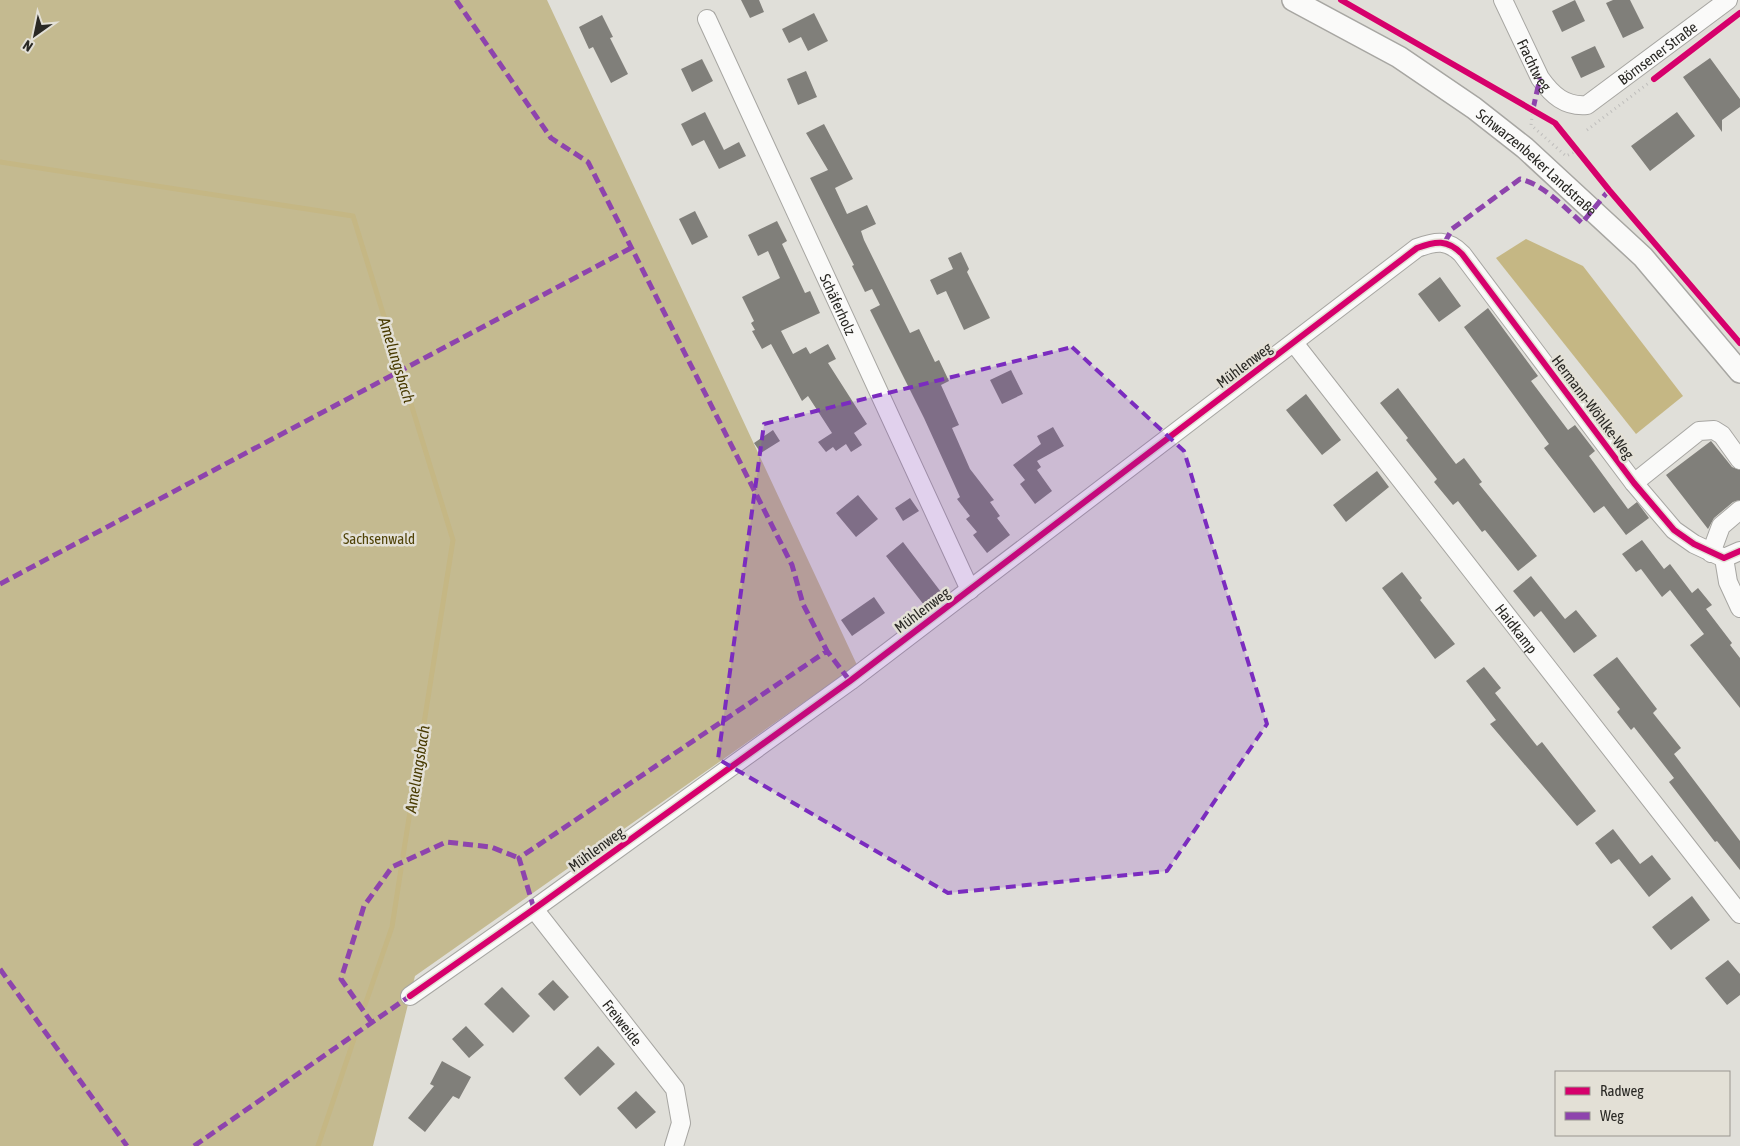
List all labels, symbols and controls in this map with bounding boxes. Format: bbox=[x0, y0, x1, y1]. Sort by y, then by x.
north arrow bbox=[10, 10, 60, 60]
street label: Börnsener Straße bbox=[1614, 18, 1700, 88]
street label: Frachtweg bbox=[1514, 36, 1555, 95]
text: N bbox=[20, 37, 36, 55]
street label: Schwarzenbeker Landstraße bbox=[1473, 105, 1601, 219]
street label: Schäferholz bbox=[817, 271, 860, 338]
water label: Amelungsbach bbox=[374, 314, 419, 405]
street label: Mühlenweg bbox=[1213, 338, 1275, 391]
street label: Hermann-Wöhlke-Weg bbox=[1549, 352, 1638, 463]
park label: Sachsenwald bbox=[343, 530, 415, 547]
street label: Mühlenweg bbox=[891, 583, 953, 636]
street label: Haidkamp bbox=[1492, 600, 1541, 656]
water label: Amelungsbach bbox=[401, 724, 434, 815]
street label: Mühlenweg bbox=[565, 823, 628, 875]
street label: Freiweide bbox=[600, 996, 646, 1049]
legend bbox=[1555, 1071, 1730, 1136]
text: Radweg bbox=[1600, 1082, 1644, 1099]
text: Weg bbox=[1600, 1107, 1624, 1124]

